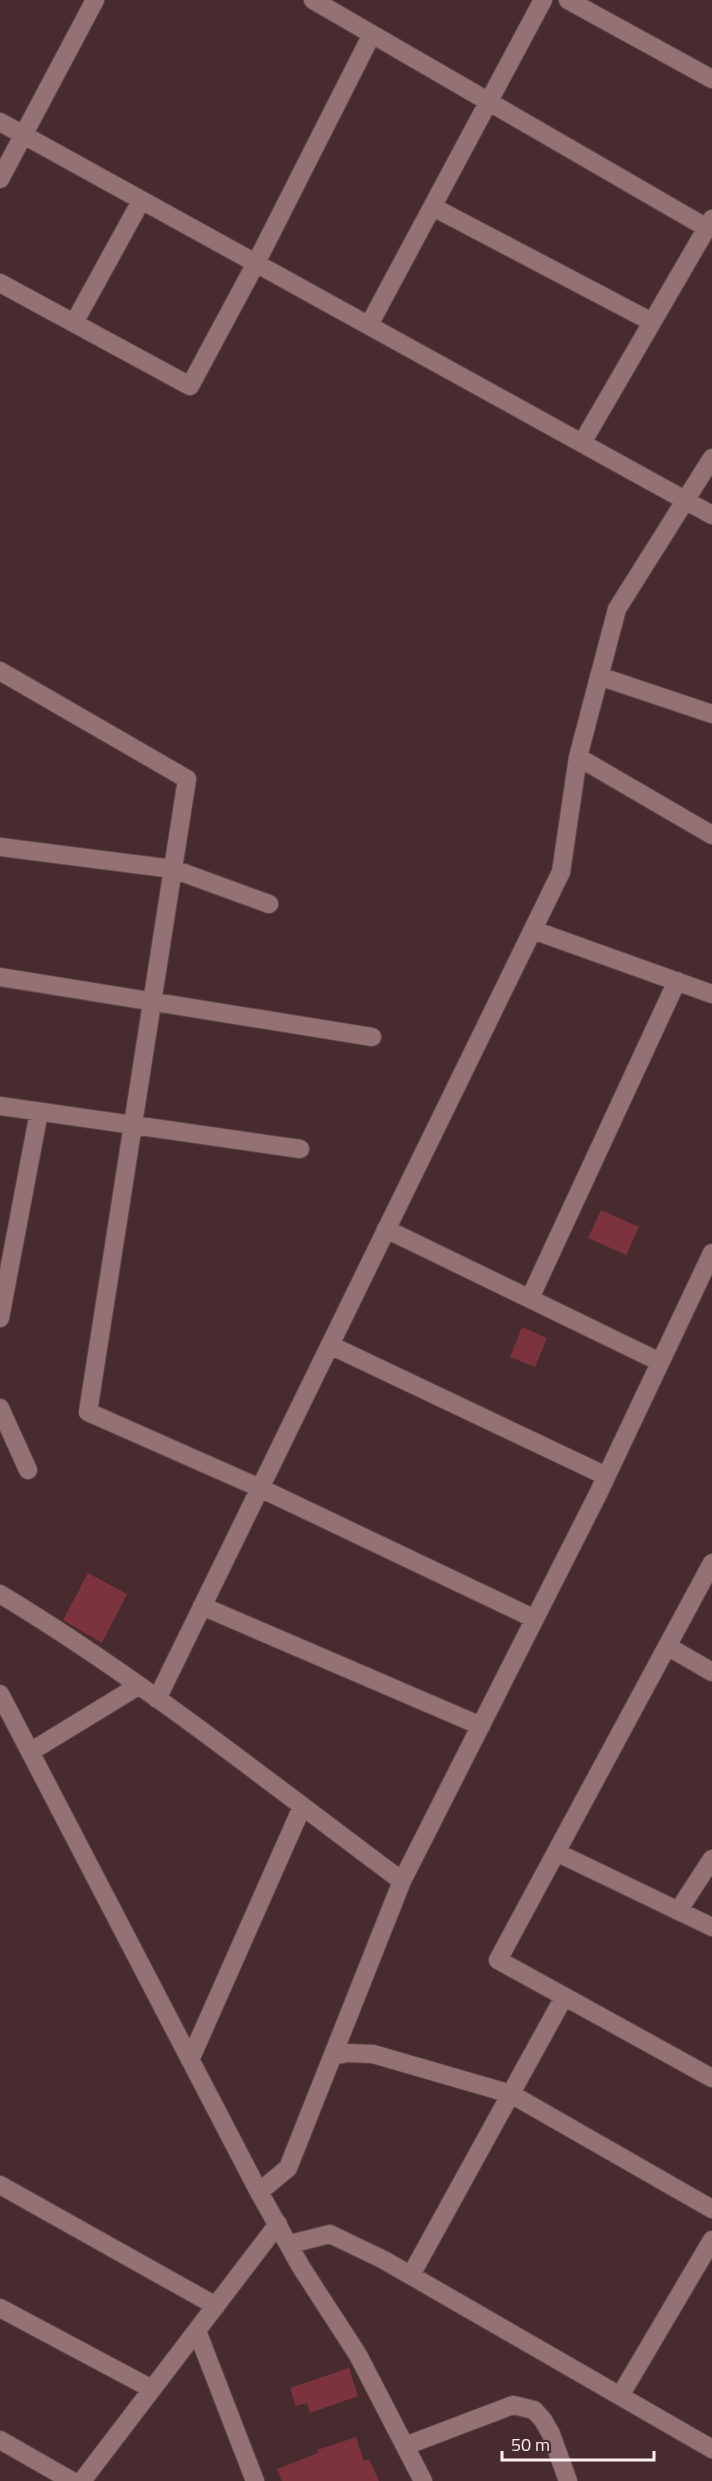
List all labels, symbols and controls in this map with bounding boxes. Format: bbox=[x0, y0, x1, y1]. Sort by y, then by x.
scale bar bbox=[502, 2424, 654, 2462]
text: 50 m bbox=[511, 2431, 550, 2458]

